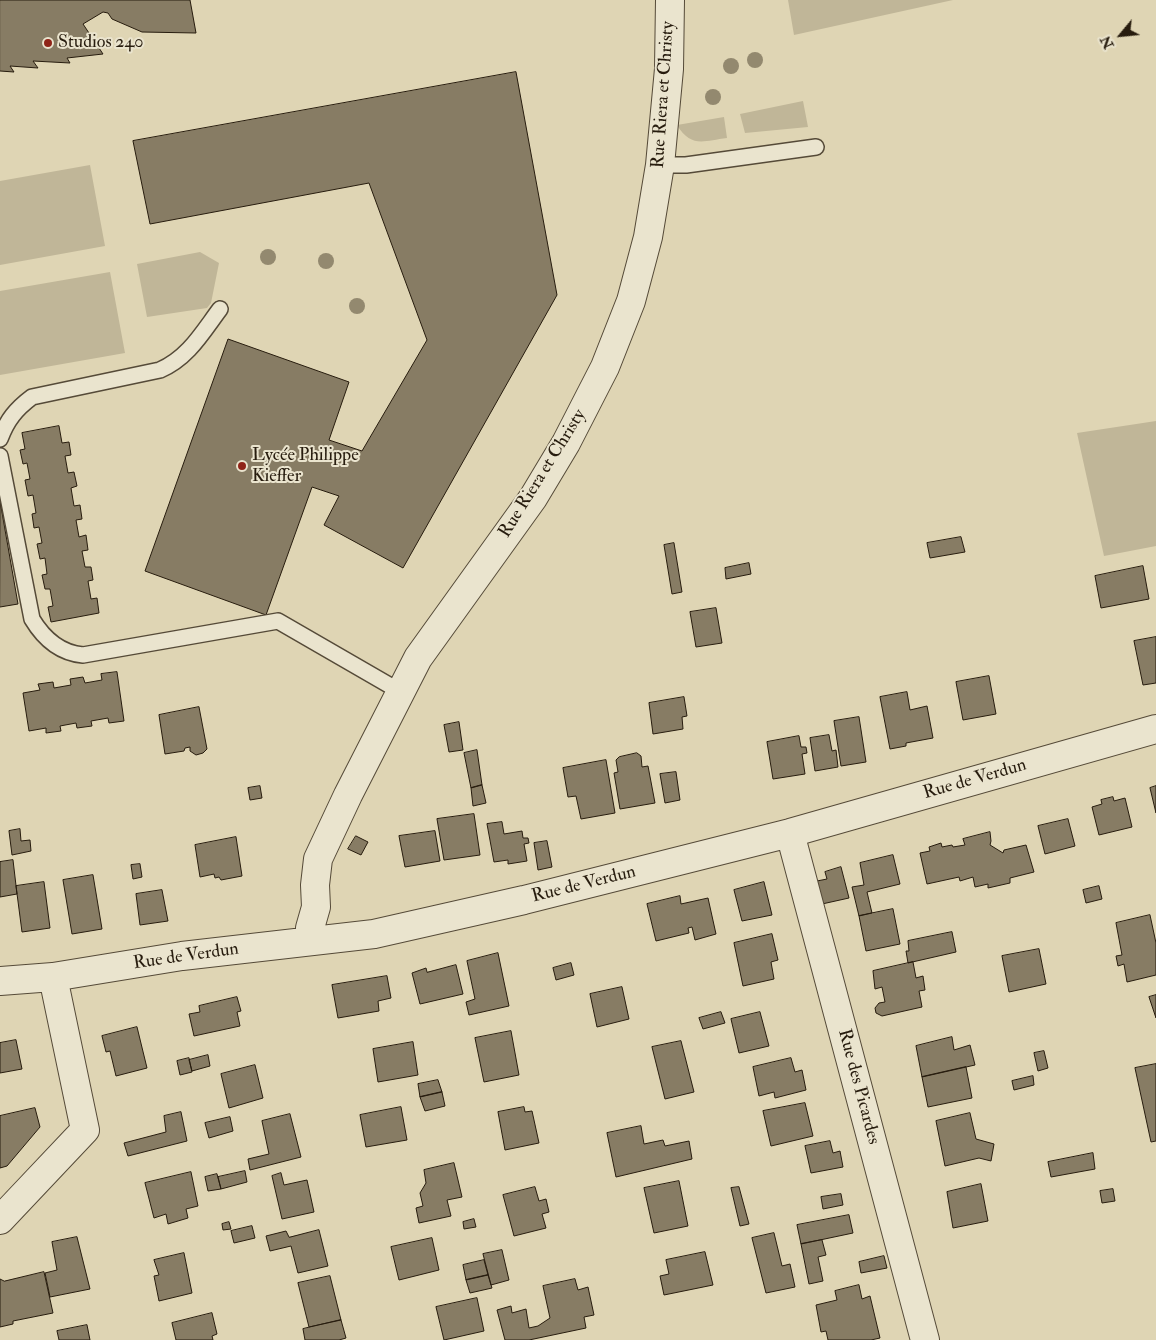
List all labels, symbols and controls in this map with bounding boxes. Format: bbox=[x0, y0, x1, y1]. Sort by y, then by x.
north arrow bbox=[1096, 10, 1146, 60]
street label: Rue Riera et Christy bbox=[648, 21, 680, 169]
place label: Studios 240 bbox=[58, 32, 143, 54]
text: N bbox=[1097, 33, 1118, 52]
marker: Studios 240 bbox=[42, 37, 54, 49]
street label: Rue Riera et Christy bbox=[495, 406, 591, 542]
place label: Lycée Philippe Kieffer bbox=[252, 445, 359, 488]
marker: Lycée Philippe Kieffer bbox=[236, 460, 248, 472]
street label: Rue de Verdun bbox=[921, 755, 1029, 805]
street label: Rue de Verdun bbox=[530, 862, 638, 908]
street label: Rue de Verdun bbox=[132, 939, 240, 975]
street label: Rue des Picardes bbox=[832, 1027, 884, 1147]

